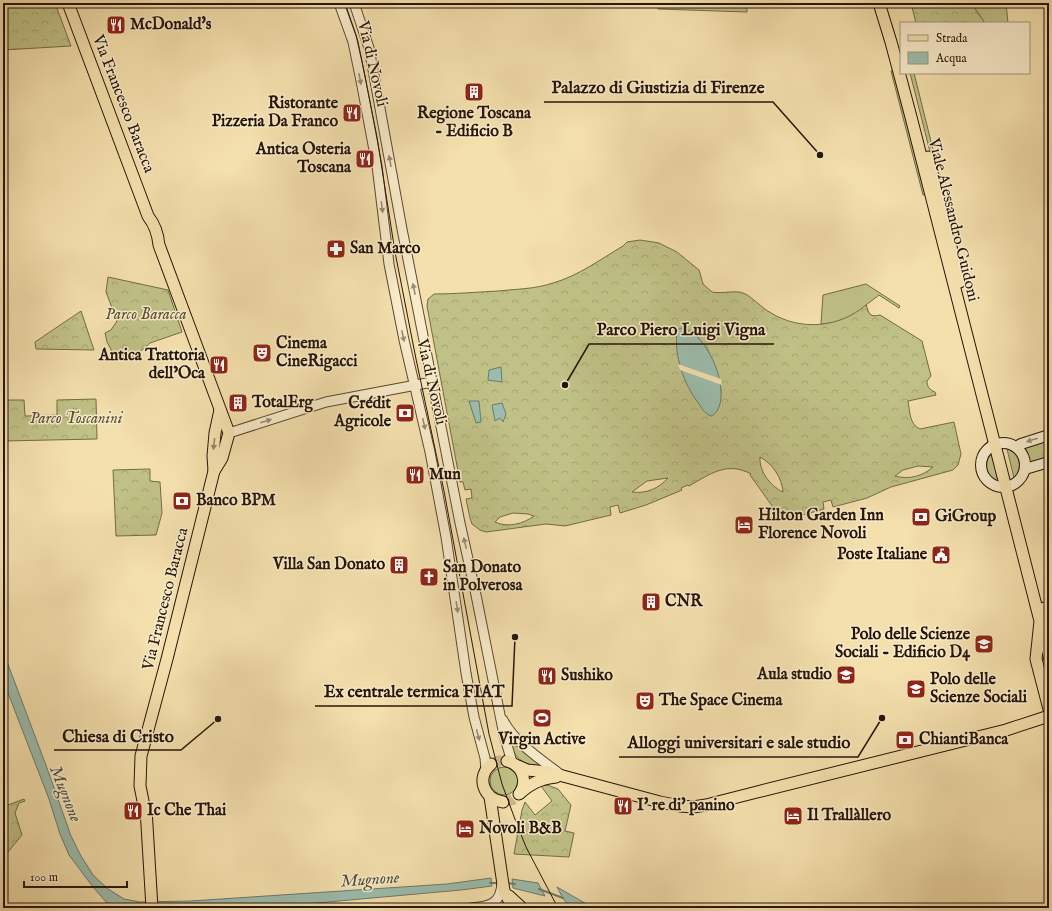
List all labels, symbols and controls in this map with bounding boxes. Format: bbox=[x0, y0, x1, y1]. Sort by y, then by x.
restaurant icon: McDonald's bbox=[105, 14, 127, 36]
place label: McDonald's bbox=[130, 15, 212, 35]
street label: Via di Novoli bbox=[352, 18, 392, 109]
legend bbox=[900, 22, 1030, 74]
street label: Via Francesco Baracca bbox=[87, 31, 159, 176]
text: Strada bbox=[936, 31, 968, 46]
text: Acqua bbox=[935, 51, 967, 67]
one-way arrow bbox=[358, 73, 364, 85]
callout: Palazzo di Giustizia di Firenze bbox=[544, 73, 773, 102]
text: Palazzo di Giustizia di Firenze bbox=[551, 78, 765, 99]
building icon: Regione Toscana - Edificio B bbox=[463, 81, 485, 103]
place label: Ristorante Pizzeria Da Franco bbox=[212, 94, 339, 132]
restaurant icon: Ristorante Pizzeria Da Franco bbox=[341, 102, 363, 124]
place label: Regione Toscana - Edificio B bbox=[417, 104, 532, 142]
street label: Viale Alessandro Guidoni bbox=[923, 135, 983, 304]
place label: Antica Osteria Toscana bbox=[255, 140, 352, 178]
restaurant icon: Antica Osteria Toscana bbox=[354, 148, 376, 170]
one-way arrow bbox=[387, 155, 393, 167]
one-way arrow bbox=[379, 201, 385, 213]
pharmacy icon: San Marco bbox=[325, 238, 347, 260]
place label: San Marco bbox=[350, 239, 421, 259]
one-way arrow bbox=[411, 283, 417, 295]
park label: Parco Baracca bbox=[105, 305, 187, 325]
callout: Parco Piero Luigi Vigna bbox=[589, 315, 774, 344]
text: Parco Piero Luigi Vigna bbox=[597, 320, 766, 341]
one-way arrow bbox=[401, 329, 407, 342]
place label: Cinema CineRigacci bbox=[276, 334, 358, 372]
street label: Via di Novoli bbox=[411, 336, 451, 427]
theatre icon: Cinema CineRigacci bbox=[251, 342, 273, 364]
place label: Antica Trattoria dell’Oca bbox=[98, 346, 206, 384]
restaurant icon: Antica Trattoria dell’Oca bbox=[208, 354, 230, 376]
building icon: TotalErg bbox=[227, 392, 249, 414]
place label: TotalErg bbox=[251, 393, 315, 413]
place label: Crédit Agricole bbox=[333, 394, 392, 432]
bank icon: Crédit Agricole bbox=[394, 402, 416, 424]
park label: Parco Toscanini bbox=[30, 409, 124, 429]
one-way arrow bbox=[261, 418, 273, 424]
one-way arrow bbox=[422, 418, 428, 430]
one-way arrow bbox=[1026, 437, 1038, 443]
one-way arrow bbox=[211, 438, 217, 450]
restaurant icon: Mun bbox=[404, 464, 426, 486]
place label: Mun bbox=[429, 465, 461, 485]
bank icon: Banco BPM bbox=[171, 490, 193, 512]
place label: Banco BPM bbox=[196, 491, 276, 511]
place label: Hilton Garden Inn Florence Novoli bbox=[758, 506, 884, 544]
bank icon: GiGroup bbox=[910, 506, 932, 528]
place label: GiGroup bbox=[935, 507, 996, 527]
hotel icon: Hilton Garden Inn Florence Novoli bbox=[733, 514, 755, 536]
street label: Via Francesco Baracca bbox=[138, 526, 193, 673]
one-way arrow bbox=[461, 537, 467, 550]
public building icon: Poste Italiane bbox=[930, 544, 952, 566]
place label: Poste Italiane bbox=[837, 545, 928, 565]
building icon: Villa San Donato bbox=[388, 554, 410, 576]
place label: Villa San Donato bbox=[272, 555, 385, 575]
place label: San Donato in Polverosa bbox=[443, 558, 523, 596]
church icon: San Donato in Polverosa bbox=[418, 566, 440, 588]
building icon: CNR bbox=[640, 591, 662, 613]
place label: CNR bbox=[665, 592, 703, 612]
one-way arrow bbox=[454, 601, 460, 613]
place label: Polo delle Scienze Sociali - Edificio D4 bbox=[835, 625, 971, 663]
school or university icon: Polo delle Scienze Sociali - Edificio D4 bbox=[973, 633, 995, 655]
school or university icon: Aula studio bbox=[835, 664, 857, 686]
restaurant icon: Sushiko bbox=[536, 665, 558, 687]
place label: Aula studio bbox=[756, 665, 832, 685]
place label: Sushiko bbox=[561, 666, 613, 686]
place label: Polo delle Scienze Sociali bbox=[930, 670, 1028, 708]
callout: Ex centrale termica FIAT bbox=[315, 677, 512, 706]
school or university icon: Polo delle Scienze Sociali bbox=[905, 678, 927, 700]
text: Ex centrale termica FIAT bbox=[324, 682, 505, 703]
theatre icon: The Space Cinema bbox=[634, 690, 656, 712]
place label: The Space Cinema bbox=[658, 691, 783, 711]
sports icon: Virgin Active bbox=[531, 707, 553, 729]
callout: Chiesa di Cristo bbox=[54, 721, 181, 750]
text: Chiesa di Cristo bbox=[62, 727, 174, 748]
callout: Alloggi universitari e sale studio bbox=[619, 728, 858, 757]
one-way arrow bbox=[476, 729, 482, 741]
bank icon: ChiantiBanca bbox=[894, 729, 916, 751]
place label: Virgin Active bbox=[497, 730, 586, 750]
place label: ChiantiBanca bbox=[919, 730, 1009, 750]
text: Alloggi universitari e sale studio bbox=[627, 733, 850, 754]
water label: Mugnone bbox=[44, 763, 86, 826]
restaurant icon: I' re di' panino bbox=[612, 795, 634, 817]
place label: I' re di' panino bbox=[637, 796, 735, 816]
restaurant icon: Ic Che Thai bbox=[122, 800, 144, 822]
place label: Ic Che Thai bbox=[147, 801, 227, 821]
hotel icon: Il Trallàllero bbox=[782, 805, 804, 827]
place label: Il Trallàllero bbox=[807, 806, 892, 826]
hotel icon: Novoli B&B bbox=[454, 818, 476, 840]
place label: Novoli B&B bbox=[478, 819, 562, 839]
scale bar bbox=[24, 863, 127, 889]
water label: Mugnone bbox=[340, 867, 401, 893]
text: 100 m bbox=[30, 870, 58, 885]

